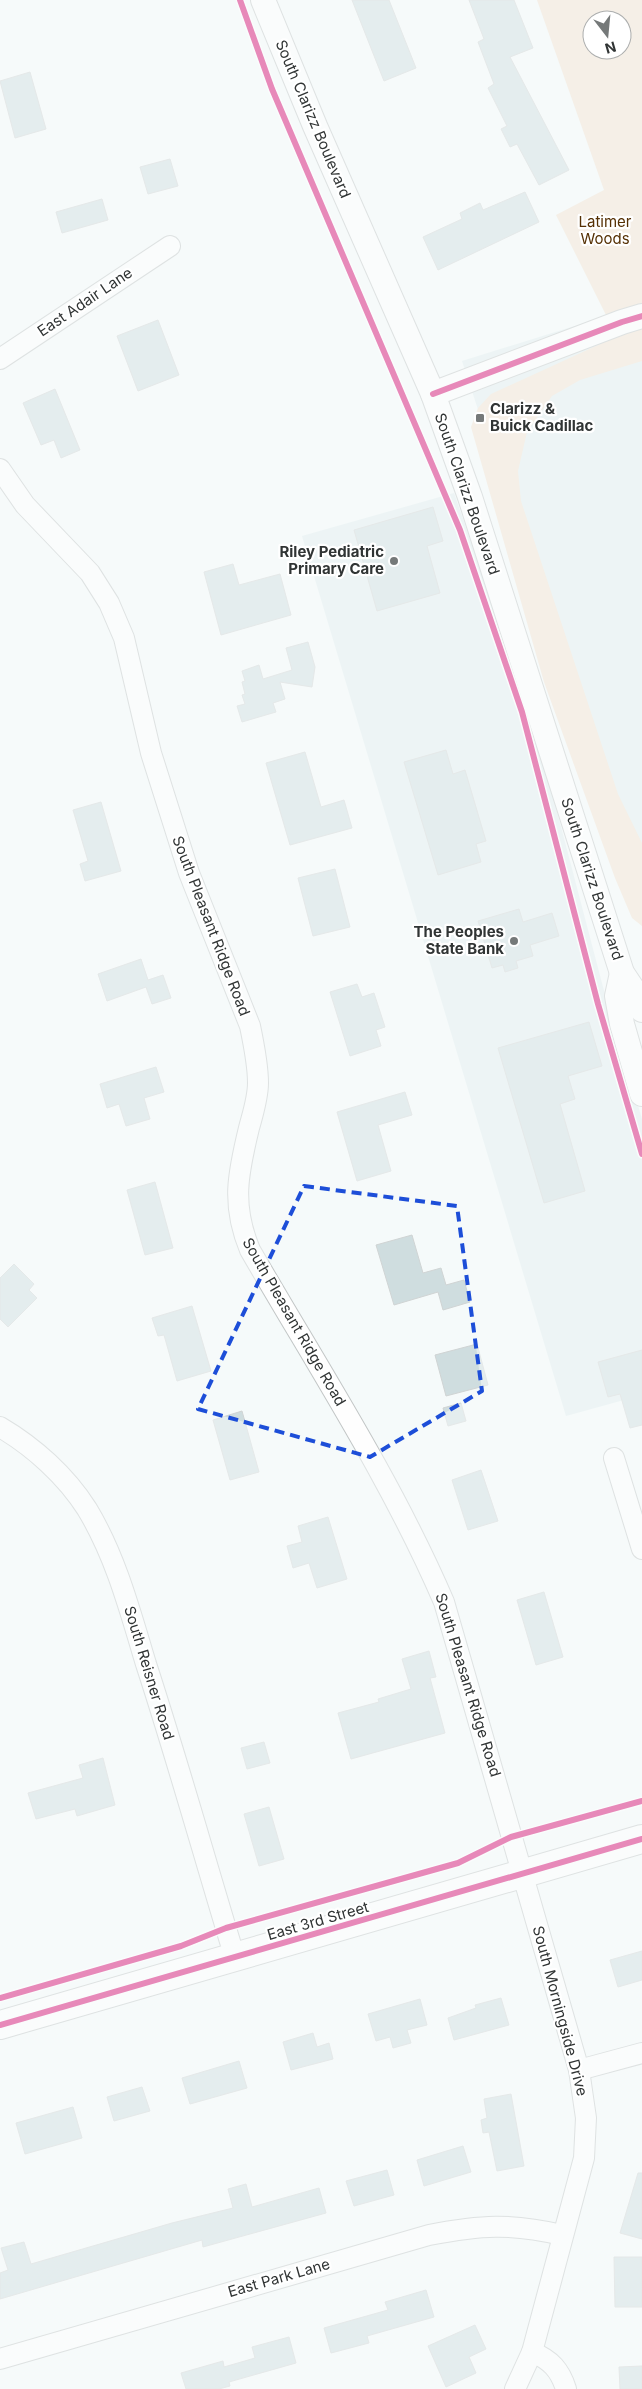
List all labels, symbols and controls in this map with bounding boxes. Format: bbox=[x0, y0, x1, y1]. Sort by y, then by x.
north arrow bbox=[582, 10, 632, 60]
street label: South Clarizz Boulevard bbox=[272, 37, 355, 201]
text: N bbox=[603, 38, 618, 58]
park label: Latimer Woods bbox=[579, 212, 632, 248]
street label: East Adair Lane bbox=[34, 263, 136, 340]
place label: Clarizz & Buick Cadillac bbox=[490, 399, 594, 435]
street label: South Clarizz Boulevard bbox=[431, 410, 504, 577]
marker: Clarizz & Buick Cadillac bbox=[474, 412, 486, 424]
place label: Riley Pediatric Primary Care bbox=[279, 542, 384, 578]
marker: Riley Pediatric Primary Care bbox=[388, 555, 400, 567]
street label: South Clarizz Boulevard bbox=[557, 795, 628, 963]
street label: South Pleasant Ridge Road bbox=[168, 833, 255, 1018]
place label: The Peoples State Bank bbox=[414, 922, 504, 958]
marker: The Peoples State Bank bbox=[508, 935, 520, 947]
street label: South Pleasant Ridge Road bbox=[238, 1234, 350, 1409]
street label: South Pleasant Ridge Road bbox=[431, 1591, 506, 1779]
street label: South Reisner Road bbox=[120, 1604, 179, 1742]
street label: East 3rd Street bbox=[265, 1897, 371, 1944]
street label: South Morningside Drive bbox=[529, 1924, 592, 2098]
street label: East Park Lane bbox=[226, 2254, 332, 2301]

